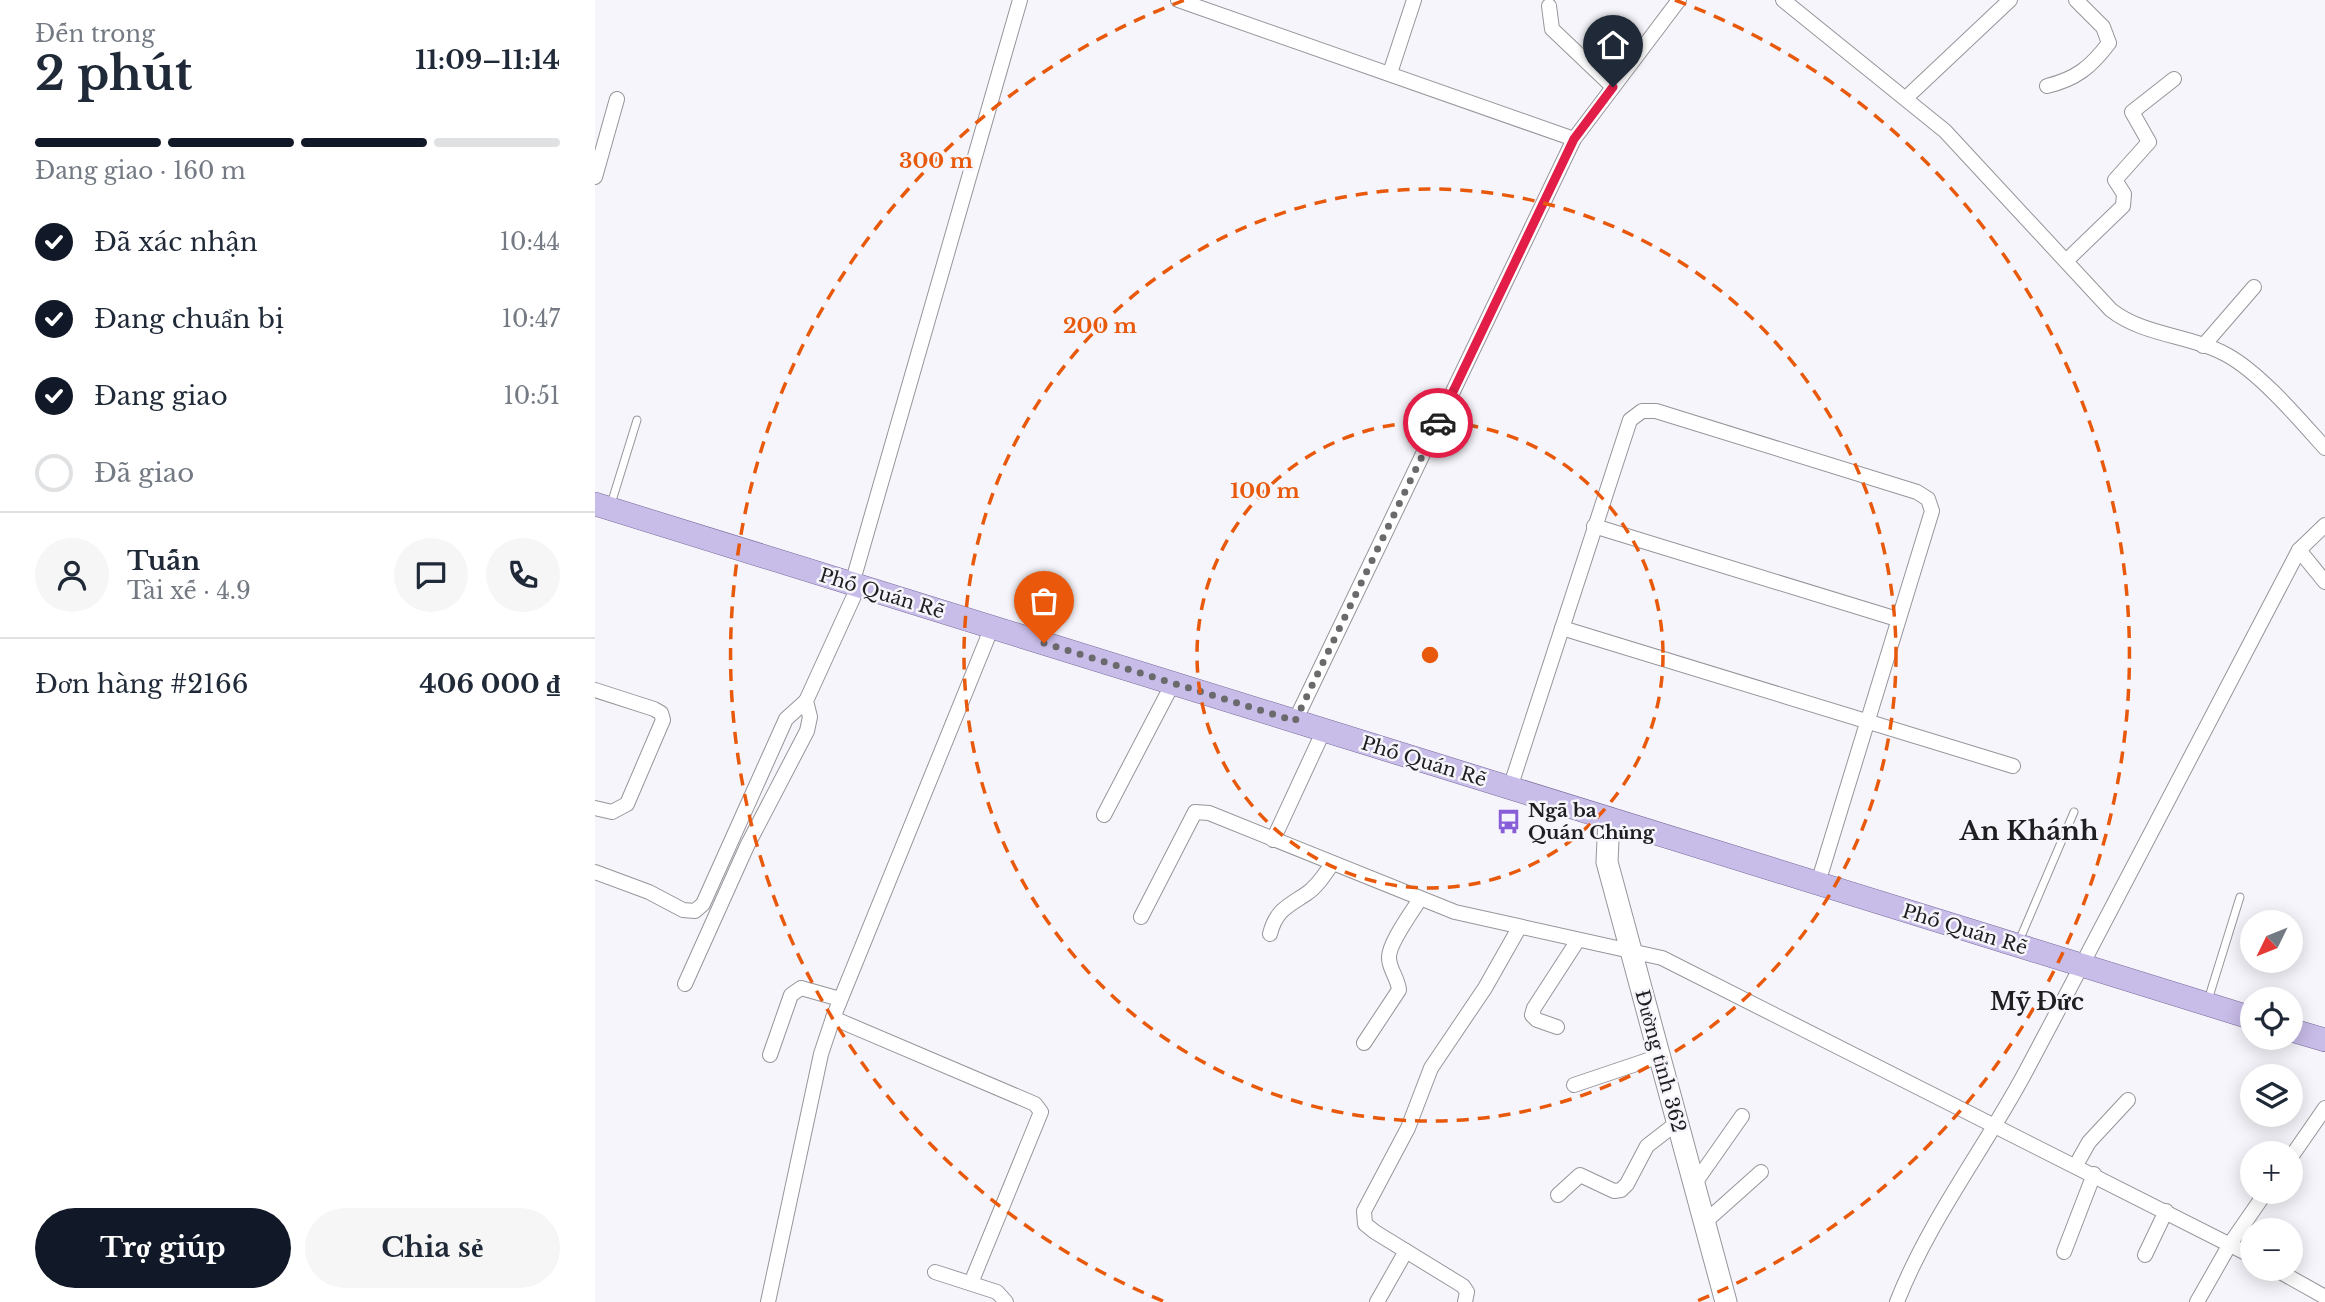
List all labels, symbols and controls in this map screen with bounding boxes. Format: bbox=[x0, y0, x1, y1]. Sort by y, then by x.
pin bbox=[1583, 15, 1643, 87]
text: Đến trong bbox=[35, 20, 155, 48]
icon: home bbox=[1594, 26, 1632, 64]
text: 11:09–11:14 bbox=[415, 44, 560, 76]
text: 2 phút bbox=[35, 45, 192, 102]
text: 300 m bbox=[899, 148, 973, 174]
text: Đang giao · 160 m bbox=[35, 157, 246, 185]
icon: check bbox=[35, 223, 73, 261]
text: Đã xác nhận bbox=[94, 226, 258, 258]
text: 10:44 bbox=[500, 228, 560, 256]
icon: check bbox=[35, 300, 73, 338]
text: Đang chuẩn bị bbox=[94, 303, 284, 335]
text: 10:47 bbox=[502, 305, 560, 333]
text: 200 m bbox=[1063, 313, 1137, 339]
icon: check bbox=[35, 377, 73, 415]
text: Đang giao bbox=[94, 380, 228, 412]
text: 10:51 bbox=[503, 382, 560, 410]
courier bbox=[1403, 388, 1473, 458]
icon: car bbox=[1419, 404, 1457, 442]
text: Đã giao bbox=[94, 457, 194, 489]
text: 100 m bbox=[1230, 478, 1300, 504]
button: person bbox=[35, 538, 109, 612]
button: chat bbox=[394, 538, 468, 612]
button: phone bbox=[486, 538, 560, 612]
text: Tuấn bbox=[127, 545, 200, 577]
street label: Phố Quán Rẽ bbox=[817, 564, 947, 623]
pin bbox=[1014, 571, 1074, 643]
text: Tài xế · 4.9 bbox=[127, 577, 251, 605]
icon: bag bbox=[1025, 582, 1063, 620]
centre of rings bbox=[1418, 643, 1442, 667]
text: Đơn hàng #2166 bbox=[35, 668, 248, 700]
text: 406 000 ₫ bbox=[420, 668, 560, 700]
street label: Phố Quán Rẽ bbox=[1359, 732, 1489, 791]
place label: Ngã ba Quán Chủng bbox=[1528, 799, 1656, 844]
bus stop icon: Ngã ba Quán Chủng bbox=[1494, 807, 1522, 835]
district label: An Khánh bbox=[1958, 815, 2099, 847]
street label: Phố Quán Rẽ bbox=[1900, 900, 2030, 959]
north arrow bbox=[2240, 910, 2303, 973]
map controls bbox=[2240, 910, 2303, 1281]
street label: Đường tỉnh 362 bbox=[1630, 987, 1691, 1135]
button: locate bbox=[2240, 987, 2303, 1050]
district label: Mỹ Đức bbox=[1990, 988, 2084, 1016]
button: layers bbox=[2240, 1064, 2303, 1127]
button: + bbox=[2240, 1141, 2303, 1204]
button: Trợ giúp bbox=[35, 1208, 291, 1288]
button: Chia sẻ bbox=[305, 1208, 560, 1288]
button: − bbox=[2240, 1218, 2303, 1281]

